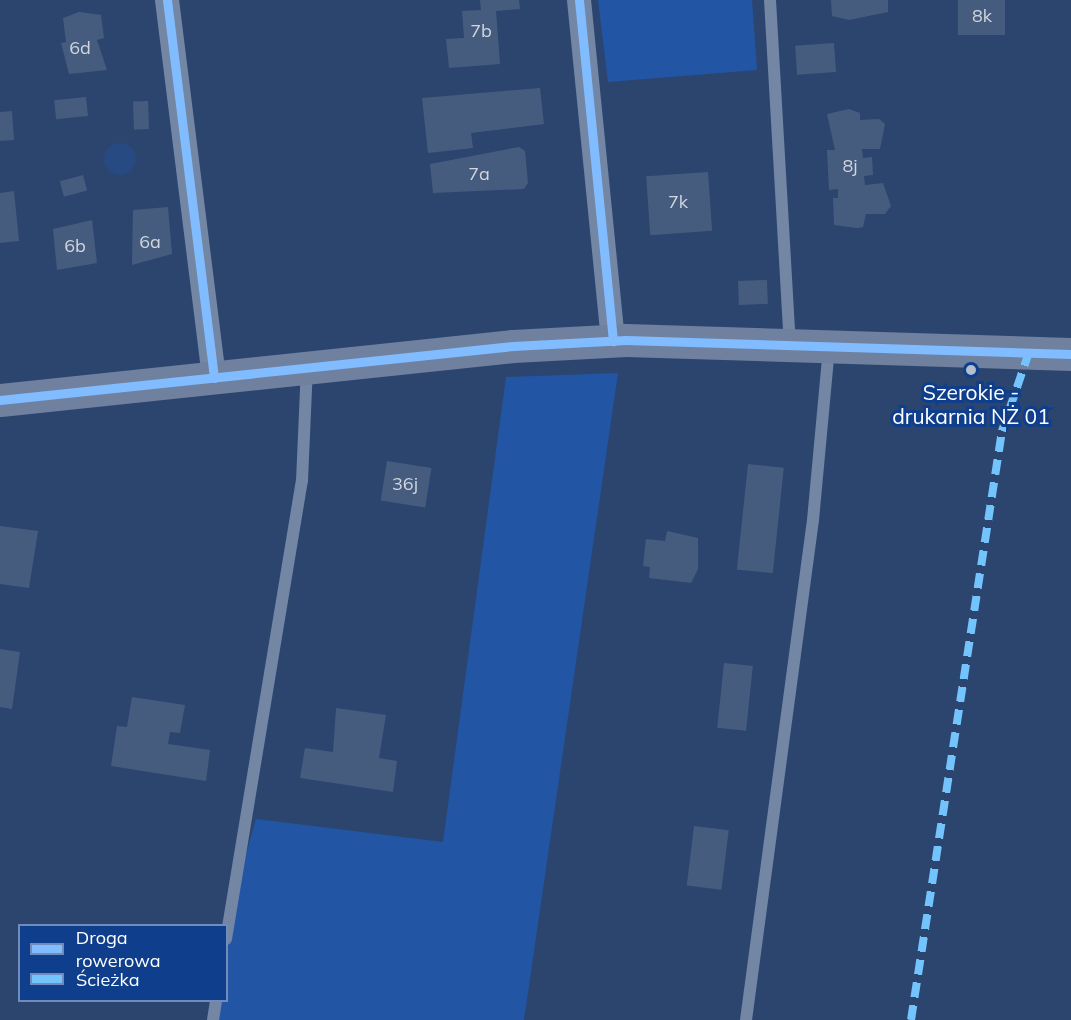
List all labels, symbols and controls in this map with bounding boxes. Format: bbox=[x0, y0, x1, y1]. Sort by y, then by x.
house number: 8k bbox=[972, 5, 992, 27]
house number: 7b bbox=[470, 20, 492, 42]
house number: 6d bbox=[69, 37, 91, 59]
house number: 8j bbox=[842, 155, 858, 177]
house number: 7a bbox=[468, 163, 490, 185]
house number: 7k bbox=[668, 191, 688, 213]
house number: 6a bbox=[139, 231, 161, 253]
house number: 6b bbox=[64, 235, 86, 257]
marker: Szerokie - drukarnia NŻ 01 bbox=[964, 363, 978, 377]
place label: Szerokie - drukarnia NŻ 01 bbox=[892, 379, 1050, 429]
house number: 36j bbox=[392, 473, 418, 495]
legend bbox=[18, 924, 228, 1002]
text: Droga rowerowa bbox=[76, 926, 161, 972]
text: Ścieżka bbox=[76, 968, 139, 991]

